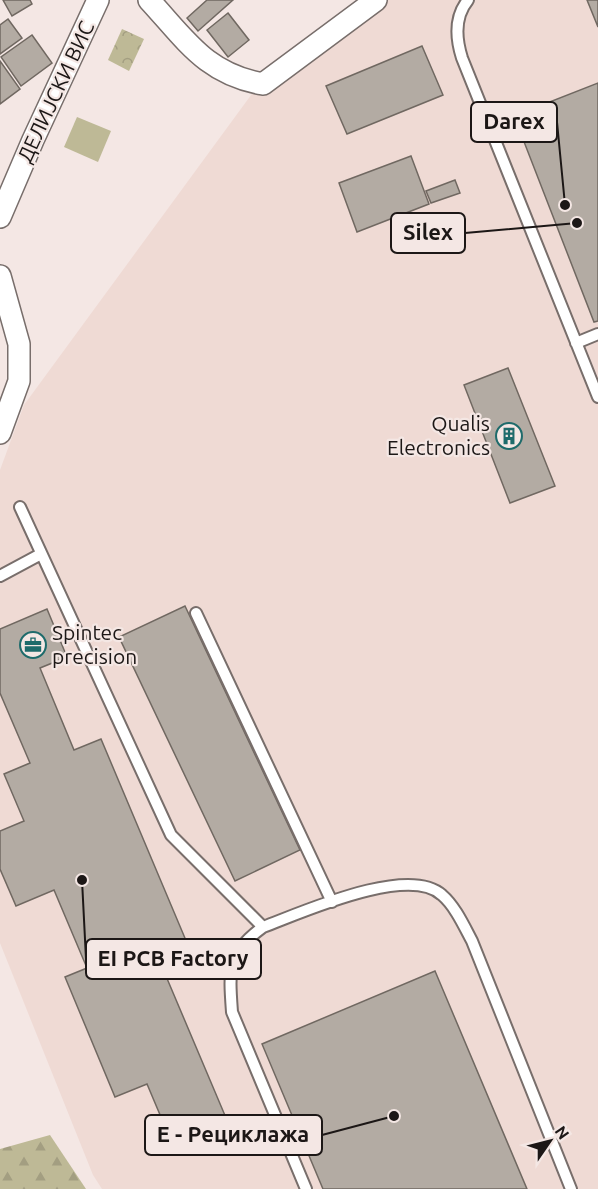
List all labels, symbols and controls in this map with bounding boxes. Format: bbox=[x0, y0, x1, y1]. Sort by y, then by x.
street label: ДЕЛИЈСКИ ВИС bbox=[12, 17, 98, 166]
callout: Darex bbox=[471, 102, 557, 142]
text: Darex bbox=[483, 108, 545, 133]
callout: Silex bbox=[391, 213, 465, 253]
text: Silex bbox=[403, 219, 453, 244]
place label: Qualis Electronics bbox=[387, 411, 490, 459]
building icon: Qualis Electronics bbox=[494, 421, 524, 451]
place label: Spintec precision bbox=[52, 620, 137, 668]
office icon: Spintec precision bbox=[18, 630, 48, 660]
callout: EI PCB Factory bbox=[86, 939, 261, 979]
text: EI PCB Factory bbox=[98, 945, 249, 970]
north arrow bbox=[520, 1111, 580, 1171]
callout: Е - Рециклажа bbox=[145, 1115, 322, 1155]
text: Е - Рециклажа bbox=[157, 1121, 309, 1146]
text: N bbox=[551, 1122, 573, 1142]

